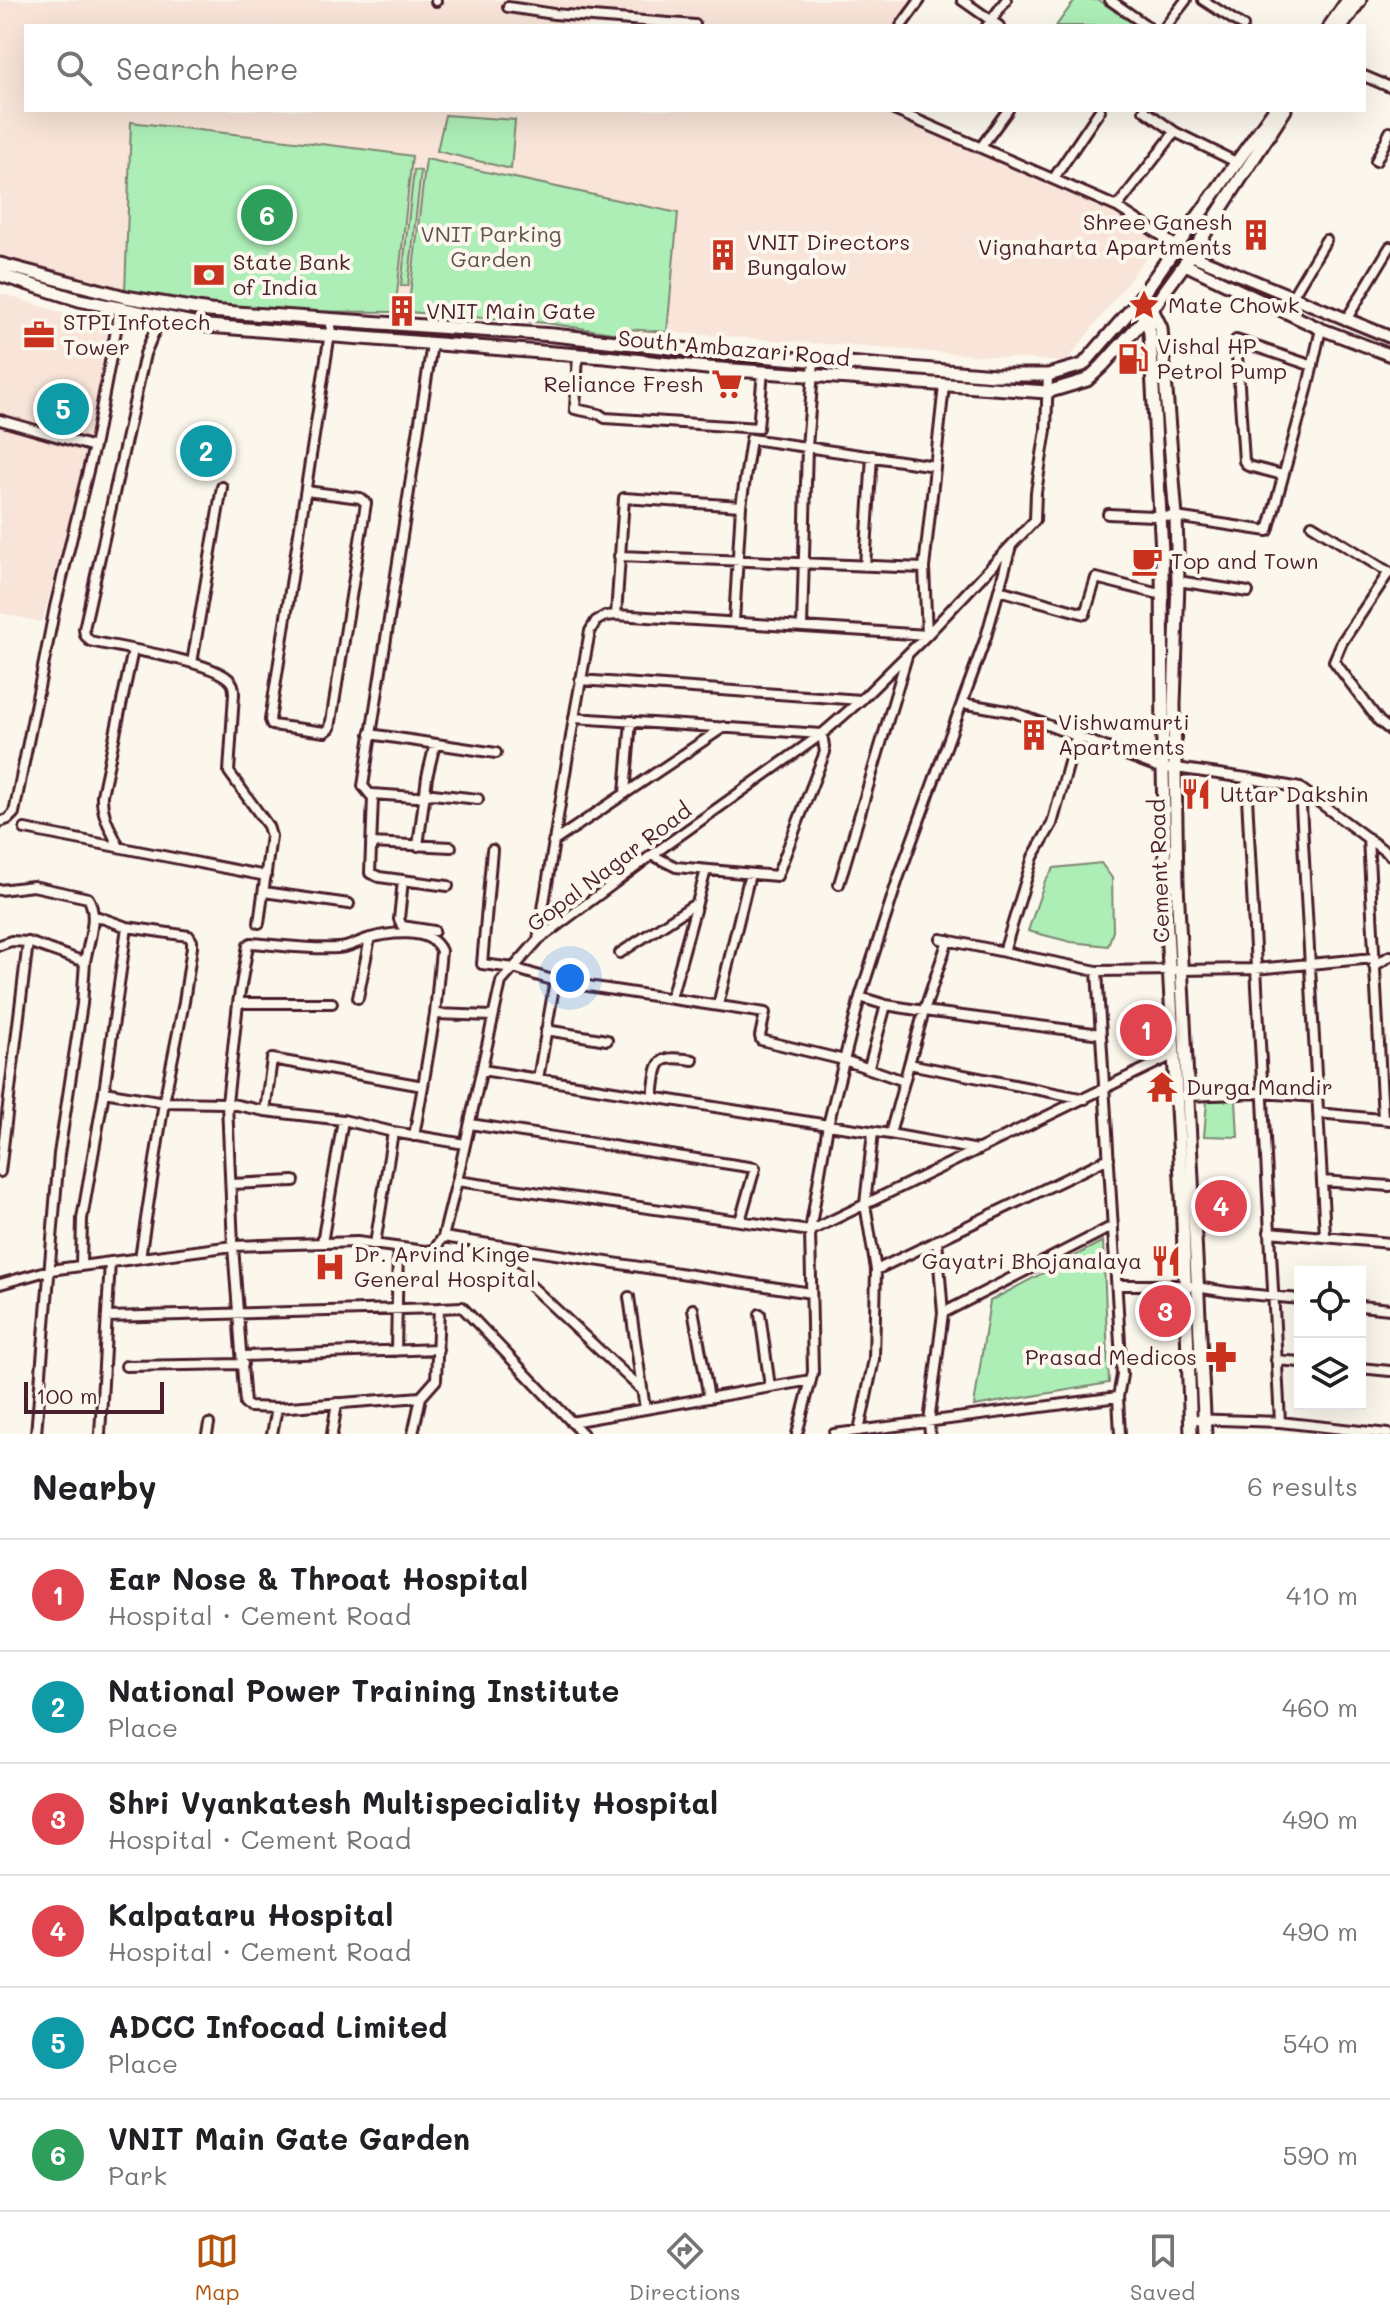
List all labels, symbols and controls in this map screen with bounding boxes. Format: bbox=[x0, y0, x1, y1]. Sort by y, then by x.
search box bbox=[24, 24, 1366, 112]
icon: search bbox=[52, 46, 96, 90]
text: Search here bbox=[116, 48, 299, 88]
pin: 6 bbox=[241, 185, 293, 245]
place label: Shree Ganesh Vignaharta Apartments bbox=[978, 207, 1232, 261]
building icon: Shree Ganesh Vignaharta Apartments bbox=[1239, 218, 1273, 252]
park label: VNIT Parking Garden bbox=[421, 219, 561, 273]
place label: VNIT Directors Bungalow bbox=[747, 227, 910, 281]
building icon: VNIT Directors Bungalow bbox=[706, 238, 740, 272]
place label: State Bank of India bbox=[233, 247, 350, 301]
bank icon: State Bank of India bbox=[192, 258, 226, 292]
place icon: Mate Chowk bbox=[1127, 288, 1161, 322]
place label: Mate Chowk bbox=[1168, 290, 1300, 319]
building icon: VNIT Main Gate bbox=[385, 294, 419, 328]
place label: VNIT Main Gate bbox=[426, 296, 596, 325]
place label: STPI Infotech Tower bbox=[63, 307, 210, 361]
office icon: STPI Infotech Tower bbox=[22, 318, 56, 352]
street label: South Ambazari Road bbox=[617, 323, 851, 372]
place label: Vishal HP Petrol Pump bbox=[1157, 331, 1287, 385]
fuel station icon: Vishal HP Petrol Pump bbox=[1116, 342, 1150, 376]
supermarket icon: Reliance Fresh bbox=[710, 367, 744, 401]
place label: Reliance Fresh bbox=[543, 369, 703, 398]
pin: 5 bbox=[37, 379, 89, 439]
pin: 2 bbox=[180, 421, 232, 481]
cafe icon: Top and Town bbox=[1130, 544, 1164, 578]
place label: Top and Town bbox=[1171, 546, 1318, 575]
place label: Vishwamurti Apartments bbox=[1058, 707, 1190, 761]
building icon: Vishwamurti Apartments bbox=[1017, 718, 1051, 752]
restaurant icon: Uttar Dakshin bbox=[1179, 777, 1213, 811]
place label: Uttar Dakshin bbox=[1220, 779, 1368, 808]
street label: Gopal Nagar Road bbox=[521, 795, 697, 938]
street label: Cement Road bbox=[1141, 798, 1176, 944]
your location bbox=[550, 958, 590, 998]
pin: 1 bbox=[1120, 1000, 1172, 1060]
temple icon: Durga Mandir bbox=[1145, 1070, 1179, 1104]
place label: Durga Mandir bbox=[1186, 1072, 1333, 1101]
pin: 4 bbox=[1195, 1176, 1247, 1236]
place label: Dr. Arvind Kinge General Hospital bbox=[354, 1239, 536, 1293]
restaurant icon: Gayatri Bhojanalaya bbox=[1149, 1244, 1183, 1278]
place label: Gayatri Bhojanalaya bbox=[922, 1246, 1142, 1275]
hospital icon: Dr. Arvind Kinge General Hospital bbox=[313, 1250, 347, 1284]
map controls bbox=[1294, 1266, 1366, 1410]
button: locate bbox=[1294, 1266, 1366, 1338]
pin: 3 bbox=[1139, 1281, 1191, 1341]
button: layers bbox=[1294, 1338, 1366, 1410]
pharmacy icon: Prasad Medicos bbox=[1204, 1340, 1238, 1374]
place label: Prasad Medicos bbox=[1025, 1342, 1197, 1371]
scale bar bbox=[24, 1378, 164, 1414]
text: 100 m bbox=[36, 1381, 98, 1410]
text: Nearby bbox=[32, 1464, 157, 1509]
text: 6 results bbox=[1247, 1469, 1358, 1503]
text: Ear Nose & Throat Hospital bbox=[108, 1558, 528, 1598]
text: 1 bbox=[52, 1578, 64, 1612]
text: 410 m bbox=[1286, 1578, 1358, 1612]
text: Hospital · Cement Road bbox=[108, 1598, 411, 1632]
text: National Power Training Institute bbox=[108, 1670, 620, 1710]
text: 2 bbox=[51, 1690, 65, 1724]
text: 460 m bbox=[1282, 1690, 1358, 1724]
text: Place bbox=[108, 1710, 178, 1744]
text: Shri Vyankatesh Multispeciality Hospital bbox=[108, 1782, 718, 1822]
text: 3 bbox=[50, 1802, 66, 1836]
text: 490 m bbox=[1282, 1802, 1358, 1836]
text: Hospital · Cement Road bbox=[108, 1822, 411, 1856]
text: Kalpataru Hospital bbox=[108, 1894, 393, 1934]
text: 4 bbox=[50, 1914, 66, 1948]
text: 490 m bbox=[1282, 1914, 1358, 1948]
text: Hospital · Cement Road bbox=[108, 1934, 411, 1968]
text: ADCC Infocad Limited bbox=[108, 2006, 447, 2046]
text: 5 bbox=[50, 2026, 66, 2060]
text: 540 m bbox=[1282, 2026, 1358, 2060]
text: Place bbox=[108, 2046, 178, 2080]
text: VNIT Main Gate Garden bbox=[108, 2118, 470, 2158]
text: 6 bbox=[50, 2138, 66, 2172]
text: 590 m bbox=[1282, 2138, 1358, 2172]
text: Park bbox=[108, 2158, 167, 2192]
tab: Map bbox=[195, 2229, 240, 2306]
tab: Directions bbox=[629, 2229, 741, 2306]
tab: Saved bbox=[1130, 2229, 1195, 2306]

